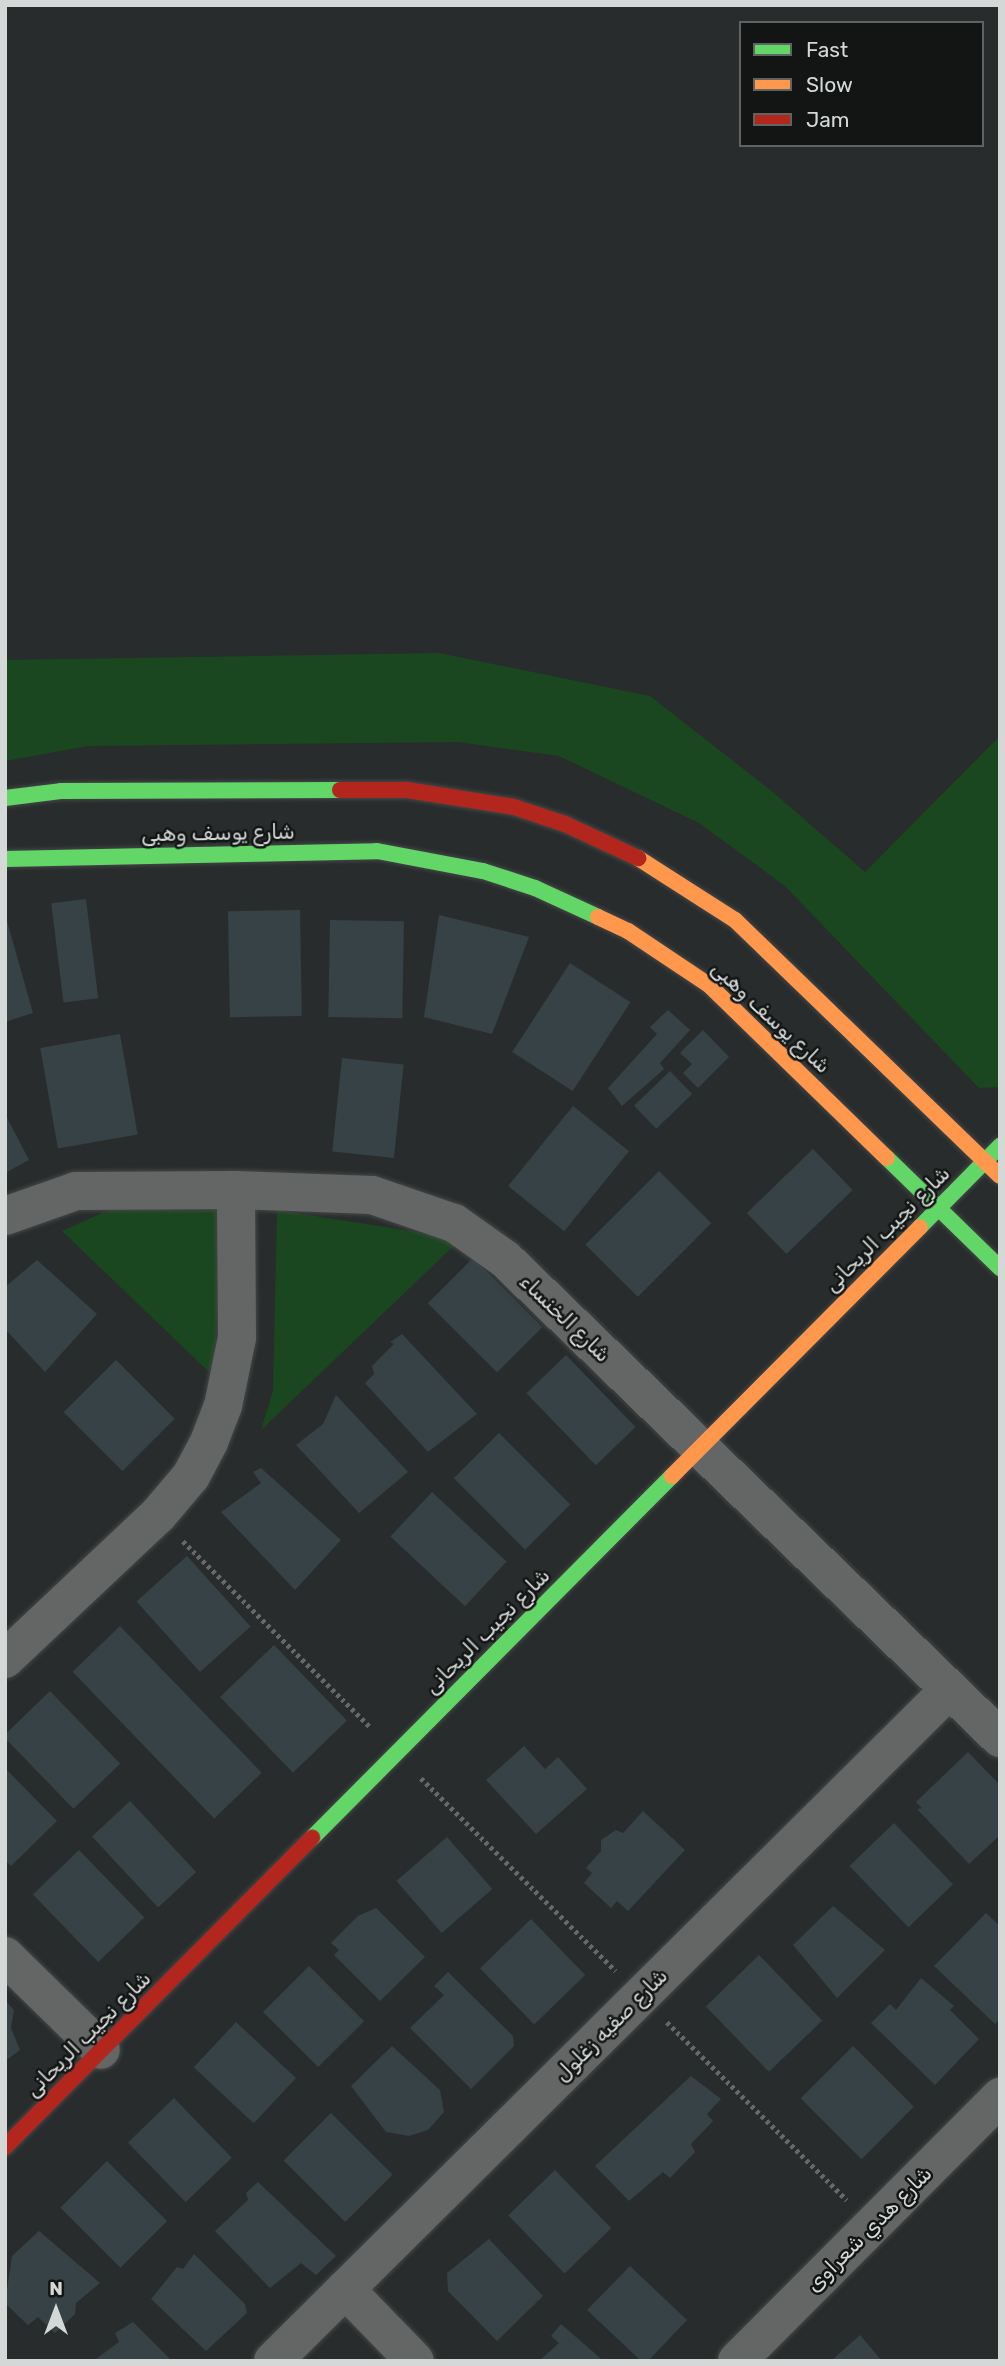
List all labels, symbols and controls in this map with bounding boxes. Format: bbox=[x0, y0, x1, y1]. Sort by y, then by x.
legend bbox=[739, 21, 984, 147]
text: Fast bbox=[806, 37, 848, 62]
text: Slow bbox=[806, 72, 853, 97]
text: Jam bbox=[806, 107, 850, 132]
street label: شارع يوسف وهبى bbox=[141, 819, 295, 847]
street label: شارع يوسف وهبى bbox=[706, 955, 836, 1079]
street label: شارع نجيب الريحانى bbox=[819, 1161, 955, 1297]
street label: شارع الخنساء bbox=[514, 1268, 616, 1368]
street label: شارع نجيب الريحانى bbox=[419, 1563, 555, 1699]
street label: شارع صفيه زغلول bbox=[549, 1963, 673, 2087]
street label: شارع نجيب الريحانى bbox=[20, 1966, 156, 2102]
street label: شارع هدي شعراوى bbox=[801, 2161, 937, 2297]
north arrow bbox=[21, 2275, 91, 2345]
text: N bbox=[49, 2277, 63, 2300]

